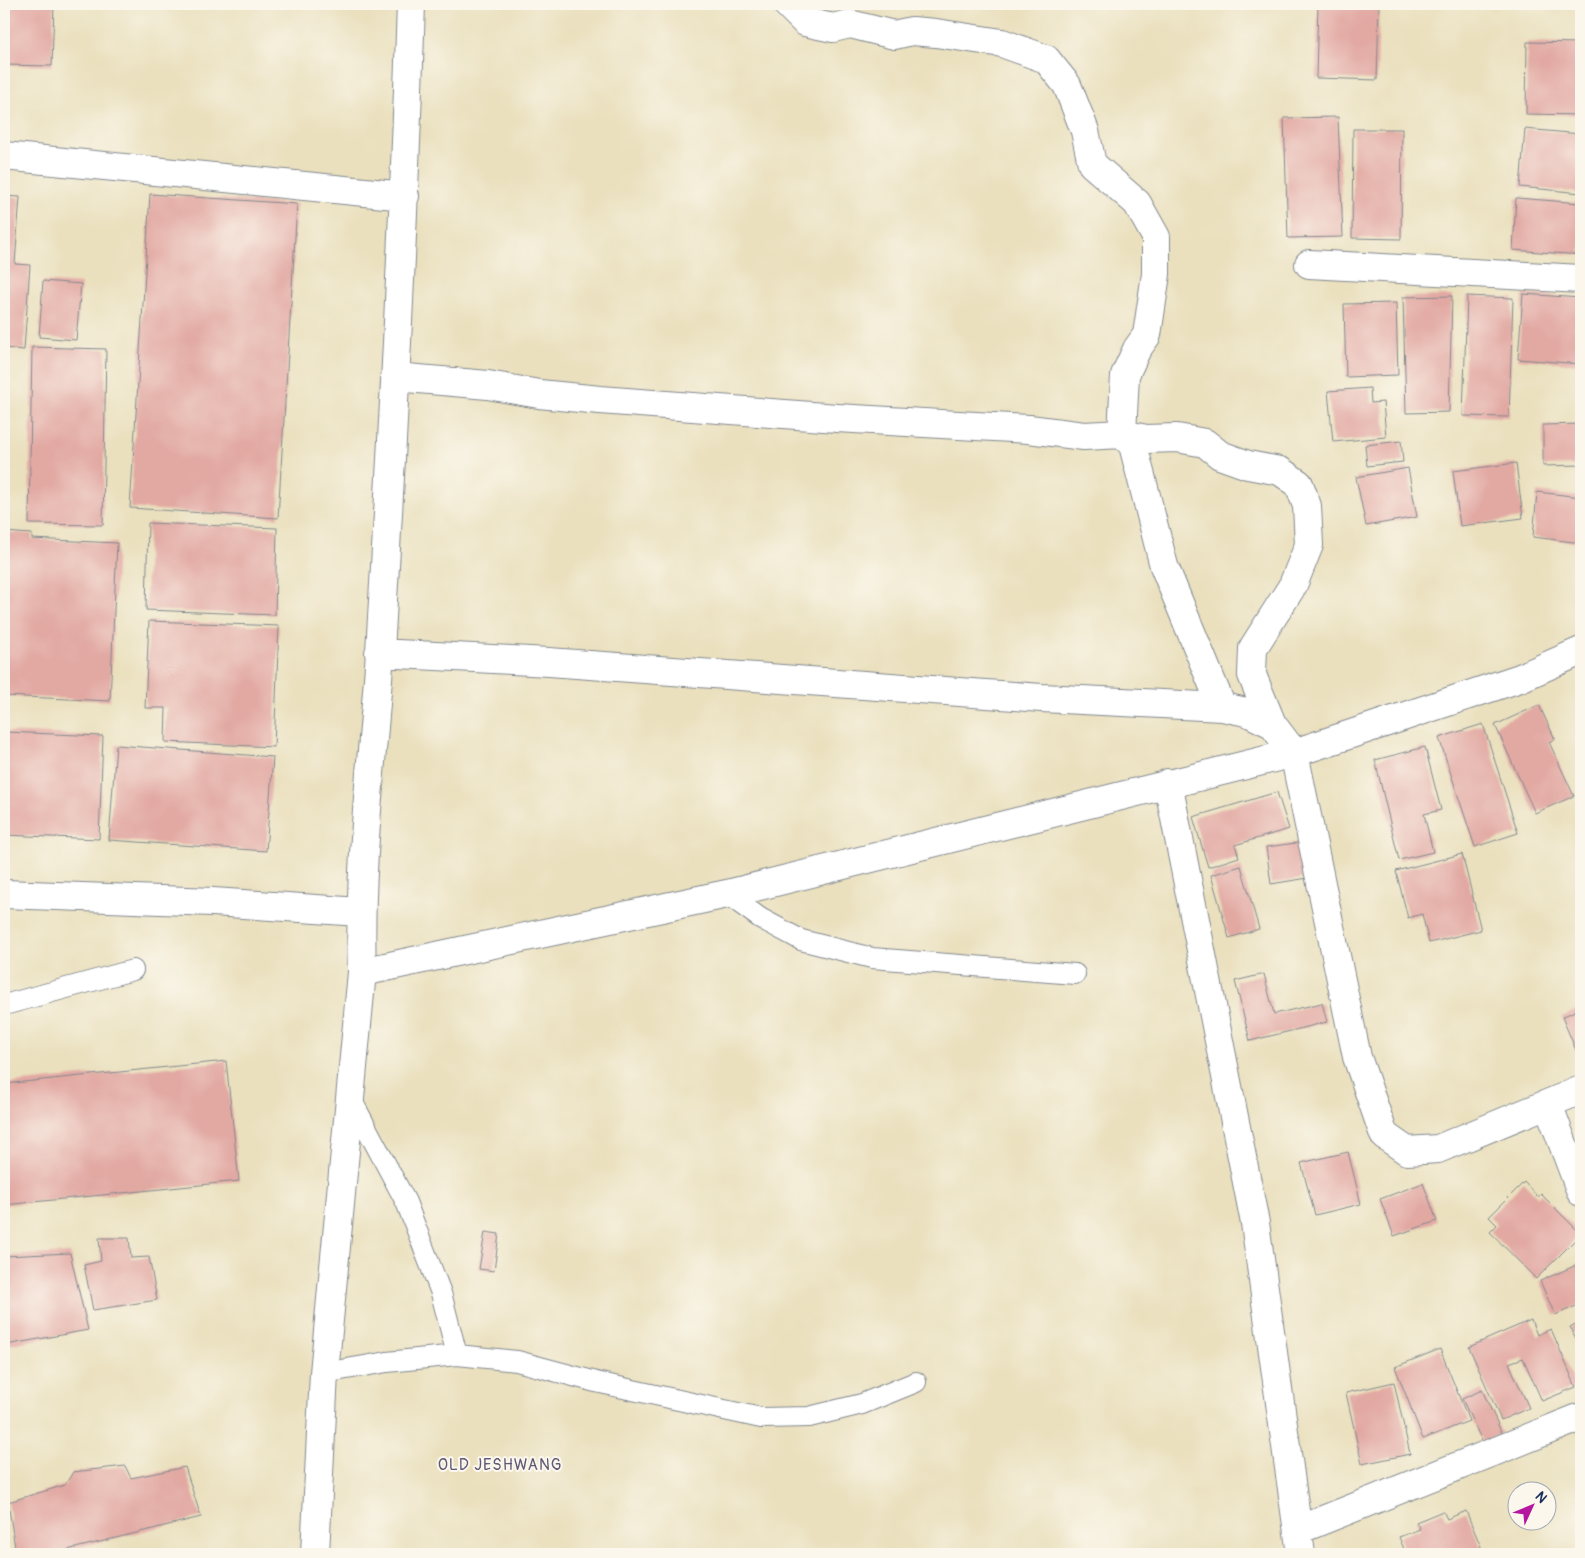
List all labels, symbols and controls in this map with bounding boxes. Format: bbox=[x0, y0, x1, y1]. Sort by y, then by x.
district label: OLD JESHWANG bbox=[438, 1455, 562, 1475]
north arrow bbox=[1508, 1480, 1558, 1530]
text: N bbox=[1532, 1488, 1550, 1507]

